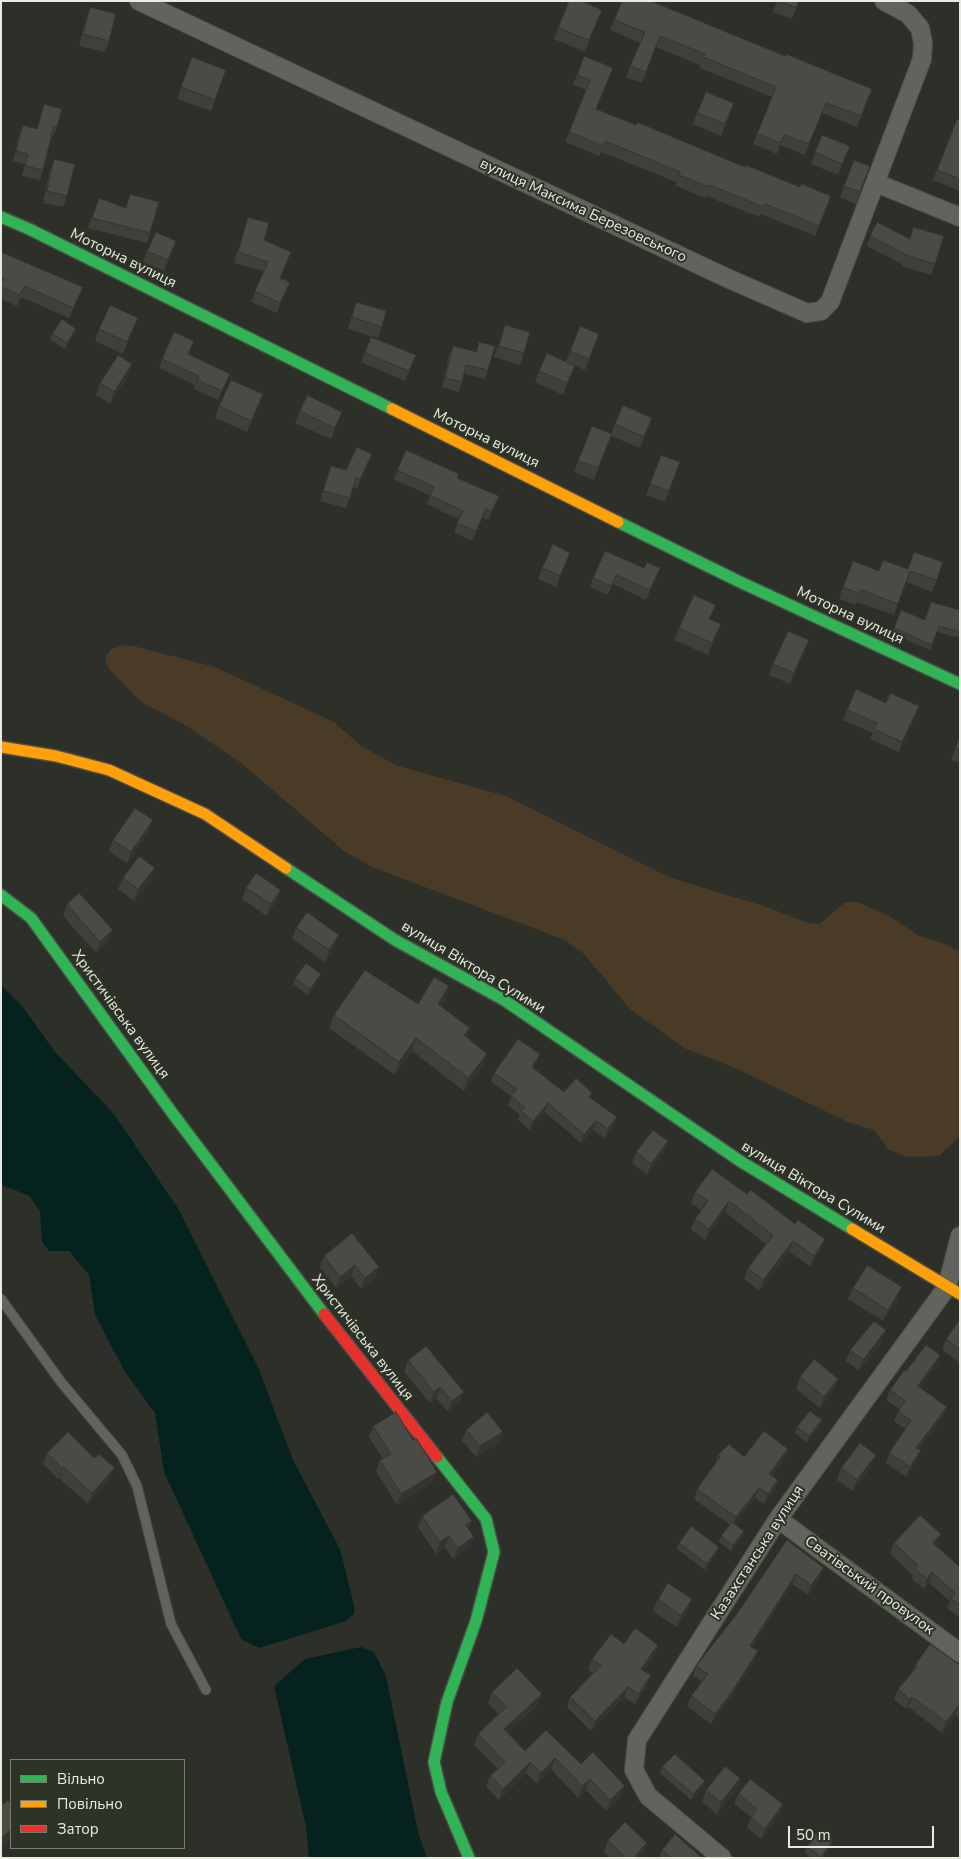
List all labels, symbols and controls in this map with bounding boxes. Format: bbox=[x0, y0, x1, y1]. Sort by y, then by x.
street label: вулиця Максима Березовського bbox=[477, 155, 689, 267]
street label: Моторна вулиця bbox=[67, 225, 179, 293]
street label: Моторна вулиця bbox=[430, 405, 542, 473]
street label: Моторна вулиця bbox=[794, 583, 906, 649]
street label: вулиця Віктора Сулими bbox=[398, 918, 548, 1018]
street label: Христичівська вулиця bbox=[67, 947, 173, 1083]
street label: вулиця Віктора Сулими bbox=[738, 1138, 888, 1238]
street label: Христичівська вулиця bbox=[307, 1271, 417, 1405]
street label: Казахстанська вулиця bbox=[708, 1482, 808, 1624]
street label: Сватівський провулок bbox=[801, 1533, 937, 1639]
legend bbox=[10, 1759, 185, 1849]
text: Вільно bbox=[57, 1769, 105, 1789]
text: Повільно bbox=[57, 1794, 123, 1814]
scale bar bbox=[791, 1816, 937, 1848]
text: Затор bbox=[57, 1819, 99, 1839]
text: 50 m bbox=[796, 1825, 831, 1845]

